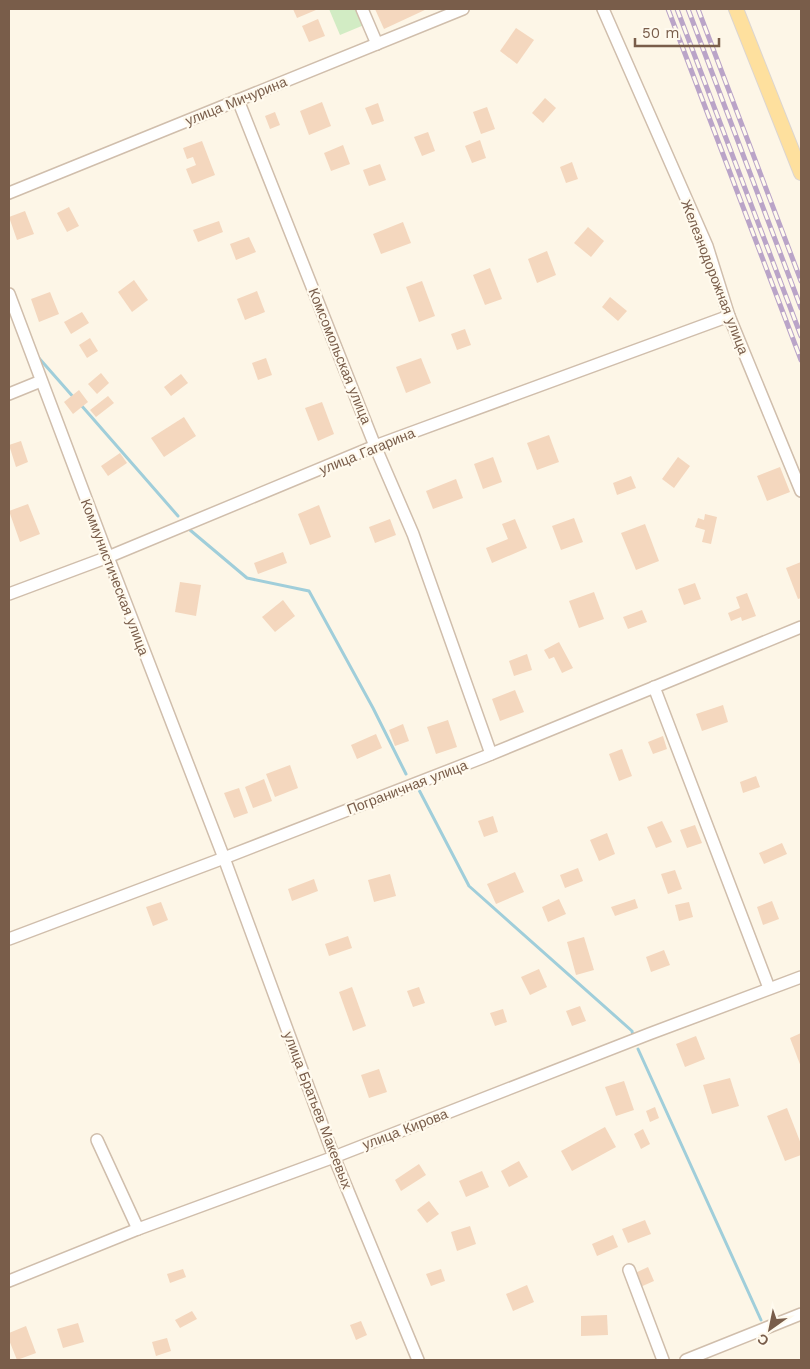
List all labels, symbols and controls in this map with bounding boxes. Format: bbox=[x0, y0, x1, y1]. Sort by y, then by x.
scale bar bbox=[635, 15, 719, 47]
text: 50 m bbox=[642, 24, 679, 42]
street label: улица Мичурина bbox=[183, 73, 289, 129]
street label: Железнодорожная улица bbox=[678, 197, 752, 357]
street label: Комсомольская улица bbox=[305, 286, 375, 426]
street label: улица Гагарина bbox=[317, 424, 417, 477]
street label: Коммунистическая улица bbox=[78, 497, 152, 658]
street label: Пограничная улица bbox=[345, 757, 470, 817]
street label: улица Братьев Макеевых bbox=[281, 1029, 355, 1191]
street label: улица Кирова bbox=[360, 1105, 450, 1153]
north arrow bbox=[745, 1304, 795, 1354]
text: С bbox=[754, 1330, 772, 1349]

